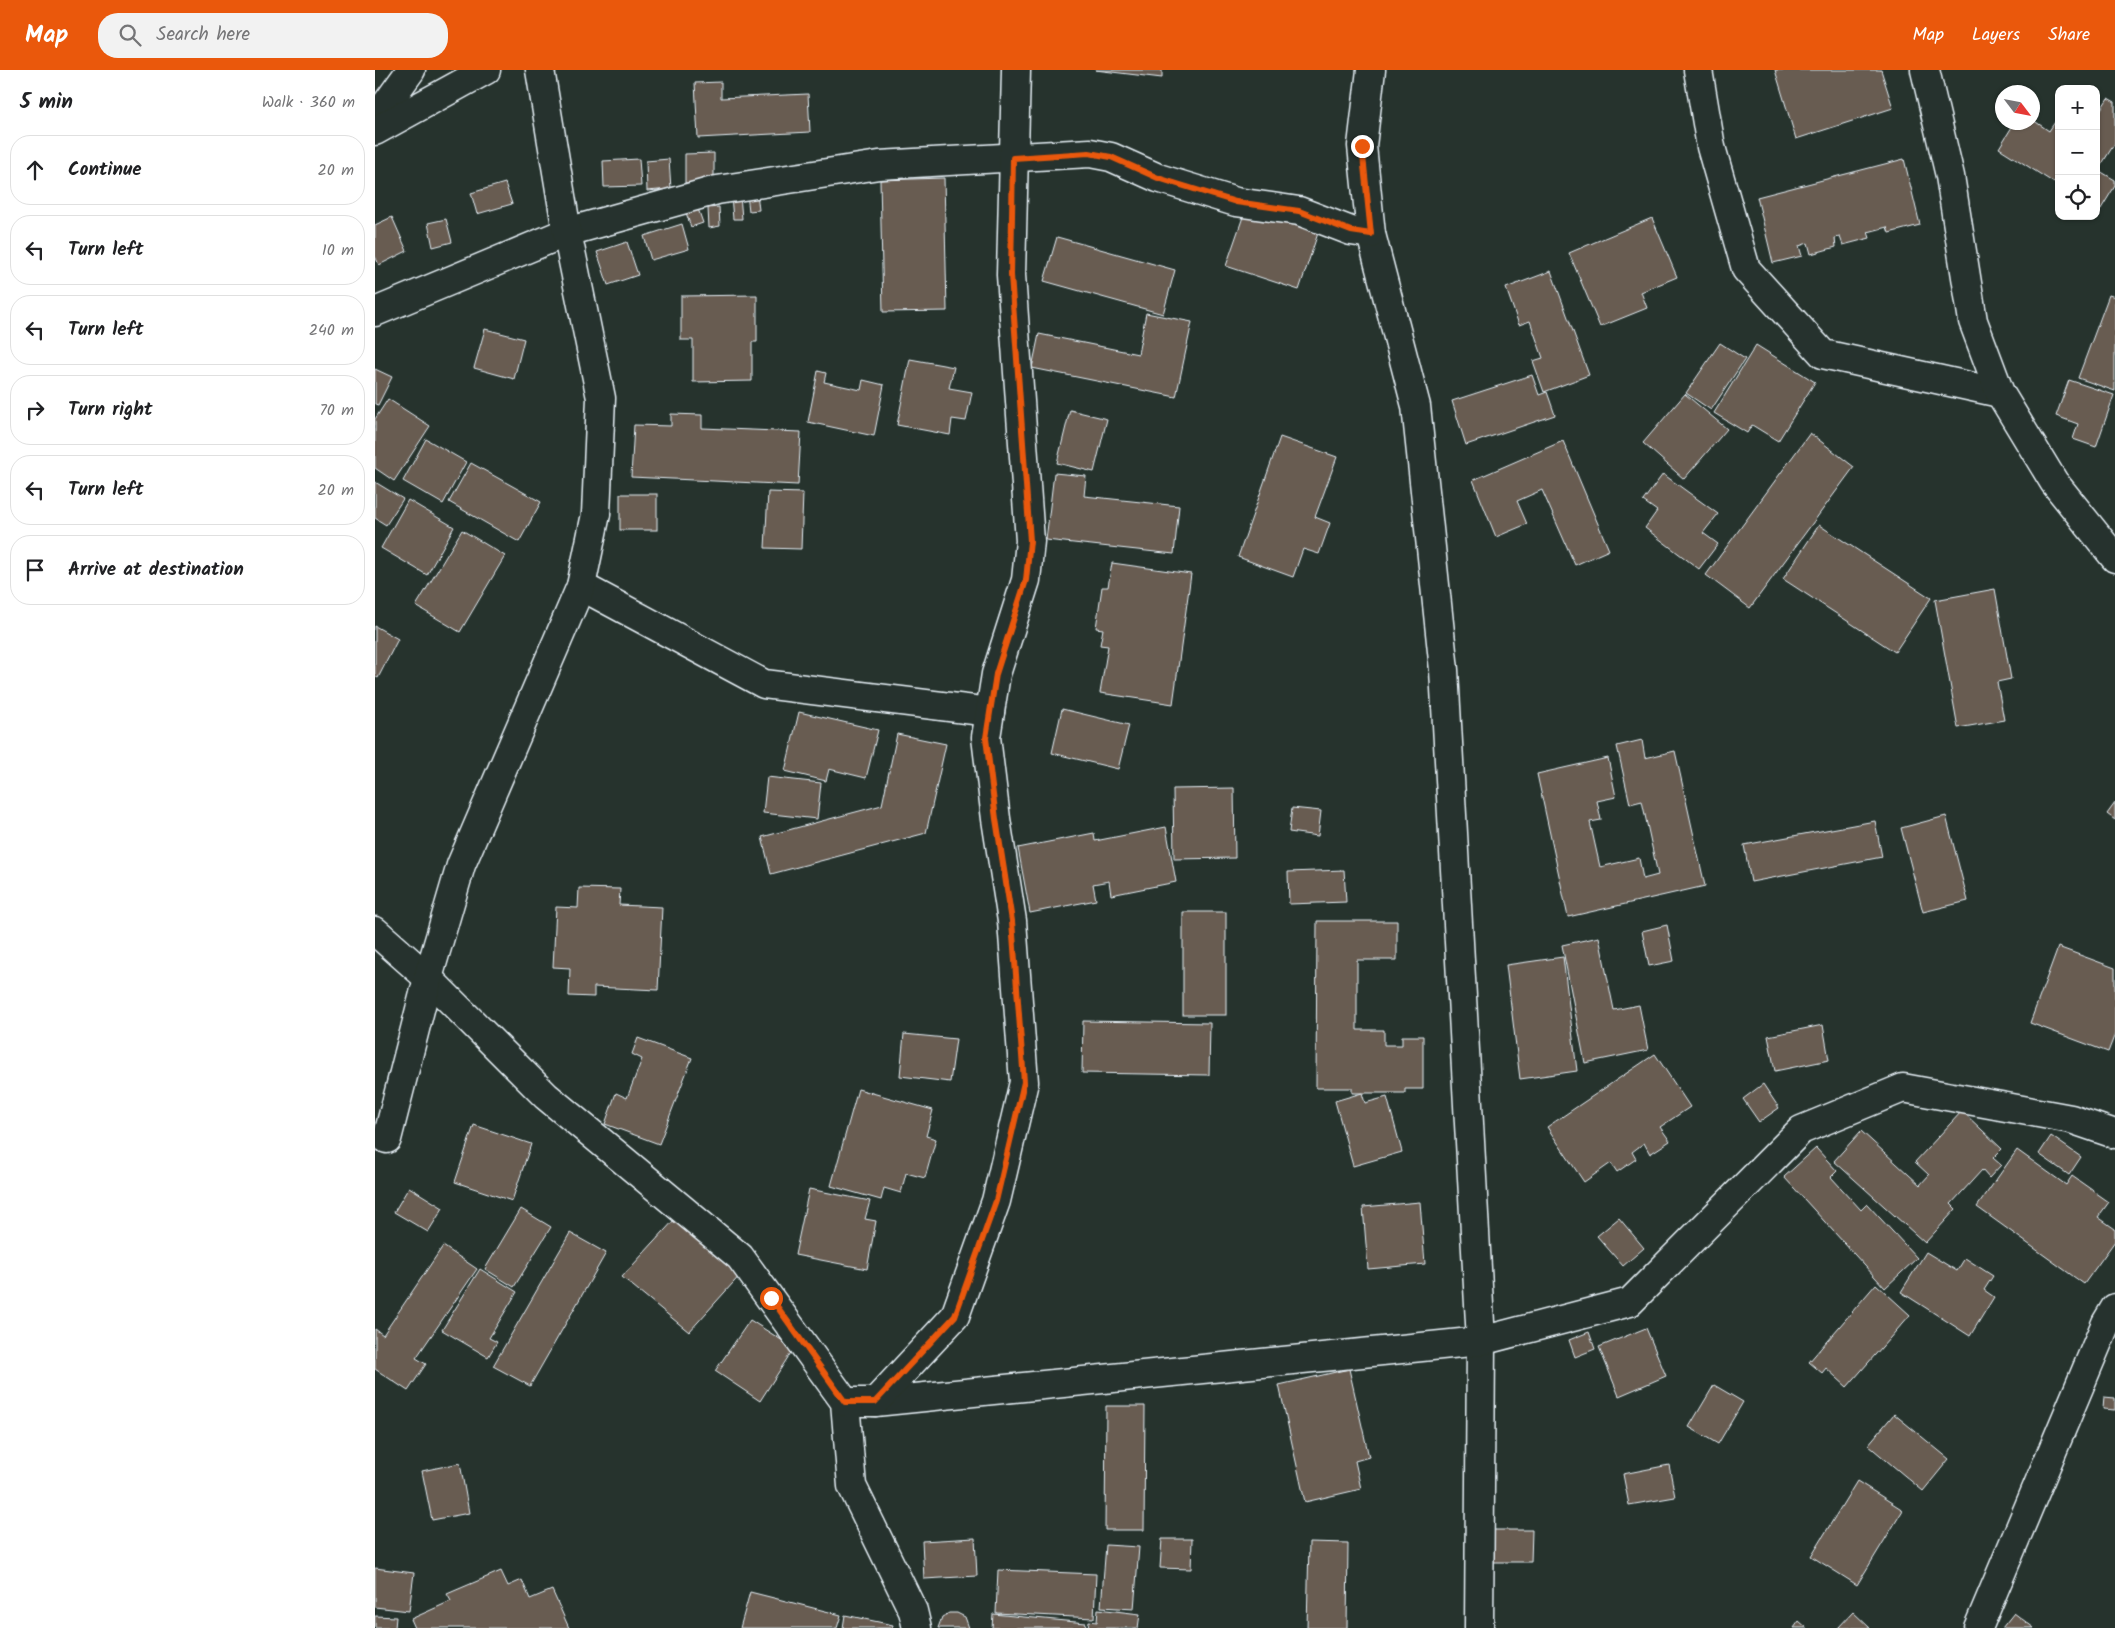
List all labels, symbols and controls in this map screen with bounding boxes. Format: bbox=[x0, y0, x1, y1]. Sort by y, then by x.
search box bbox=[98, 13, 448, 58]
text: Map bbox=[25, 16, 68, 55]
text: Search here bbox=[156, 20, 250, 50]
icon: search bbox=[116, 21, 144, 49]
text: Map bbox=[1913, 21, 1944, 50]
text: Layers bbox=[1972, 21, 2020, 50]
text: Share bbox=[2048, 21, 2090, 50]
north arrow bbox=[1995, 85, 2040, 130]
map controls bbox=[2055, 85, 2100, 220]
button: + bbox=[2055, 85, 2100, 130]
text: 5 min bbox=[20, 86, 73, 119]
text: Walk · 360 m bbox=[262, 90, 355, 115]
button: − bbox=[2055, 130, 2100, 175]
route end bbox=[1351, 135, 1374, 158]
text: Continue bbox=[68, 155, 141, 185]
icon: ahead bbox=[21, 156, 49, 184]
text: 20 m bbox=[318, 158, 354, 183]
button: locate bbox=[2055, 175, 2100, 220]
text: Turn left bbox=[68, 235, 143, 265]
icon: left bbox=[21, 236, 49, 264]
text: 10 m bbox=[322, 238, 354, 263]
text: Turn left bbox=[68, 315, 143, 345]
icon: left bbox=[21, 316, 49, 344]
text: 240 m bbox=[309, 318, 354, 343]
text: Turn right bbox=[68, 395, 153, 425]
icon: right bbox=[21, 396, 49, 424]
text: 70 m bbox=[319, 398, 354, 423]
text: Turn left bbox=[68, 475, 143, 505]
icon: left bbox=[21, 476, 49, 504]
text: 20 m bbox=[318, 478, 354, 503]
text: Arrive at destination bbox=[68, 555, 244, 585]
icon: arrive bbox=[21, 556, 49, 584]
route start bbox=[760, 1287, 783, 1310]

